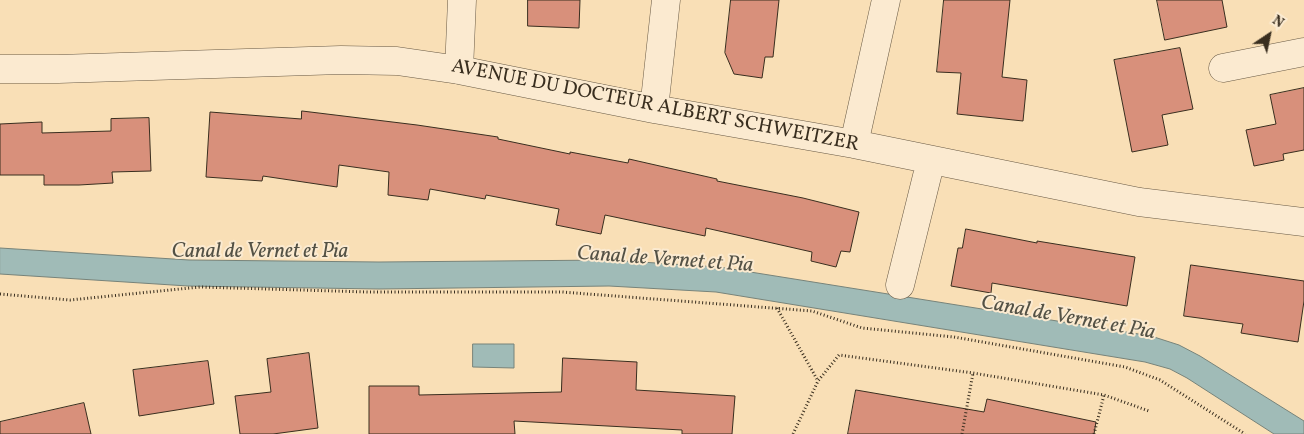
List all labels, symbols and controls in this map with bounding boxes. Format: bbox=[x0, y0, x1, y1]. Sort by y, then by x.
north arrow bbox=[1244, 10, 1294, 60]
text: N bbox=[1268, 11, 1287, 33]
street label: AVENUE DU DOCTEUR ALBERT SCHWEITZER bbox=[449, 56, 861, 158]
water label: Canal de Vernet et Pia bbox=[172, 240, 348, 266]
water label: Canal de Vernet et Pia bbox=[576, 242, 754, 280]
water label: Canal de Vernet et Pia bbox=[979, 291, 1157, 347]

